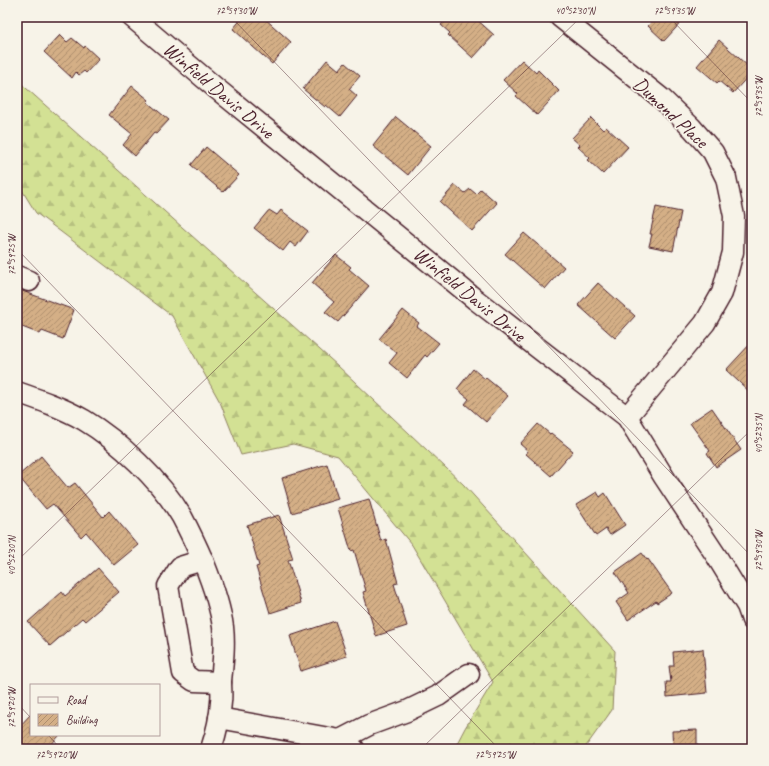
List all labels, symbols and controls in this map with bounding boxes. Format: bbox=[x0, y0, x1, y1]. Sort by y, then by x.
text: 72°59'30"W bbox=[216, 4, 258, 17]
text: 40°52'30"N bbox=[555, 4, 597, 17]
text: 72°59'35"W bbox=[654, 4, 696, 17]
street label: Winfield Davis Drive bbox=[158, 37, 280, 145]
street label: Dumond Place bbox=[628, 71, 714, 154]
text: 72°59'35"W bbox=[752, 75, 765, 117]
text: 72°59'25"W bbox=[5, 233, 18, 275]
street label: Winfield Davis Drive bbox=[409, 242, 532, 348]
text: 40°52'35"N bbox=[752, 412, 765, 454]
text: 72°59'30"W bbox=[752, 529, 765, 571]
text: 40°52'30"N bbox=[5, 534, 18, 576]
legend bbox=[30, 684, 160, 736]
text: 72°59'20"W bbox=[5, 686, 18, 728]
text: Road bbox=[66, 692, 88, 708]
text: Building bbox=[66, 712, 98, 728]
text: 72°59'20"W bbox=[36, 748, 78, 761]
text: 72°59'25"W bbox=[475, 748, 517, 761]

